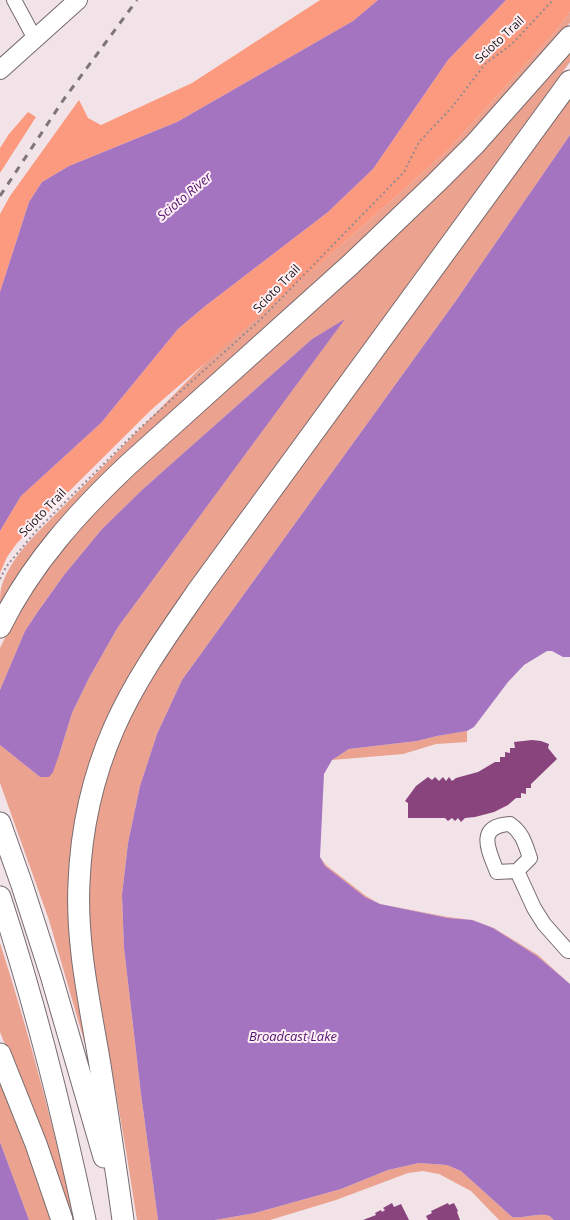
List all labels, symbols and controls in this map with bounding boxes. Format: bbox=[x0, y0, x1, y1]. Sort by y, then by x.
street label: Scioto Trail bbox=[473, 14, 527, 66]
water label: Scioto River bbox=[155, 170, 215, 224]
street label: Scioto Trail bbox=[250, 262, 304, 316]
street label: Scioto Trail bbox=[16, 486, 70, 540]
water label: Broadcast Lake bbox=[249, 1029, 337, 1045]

